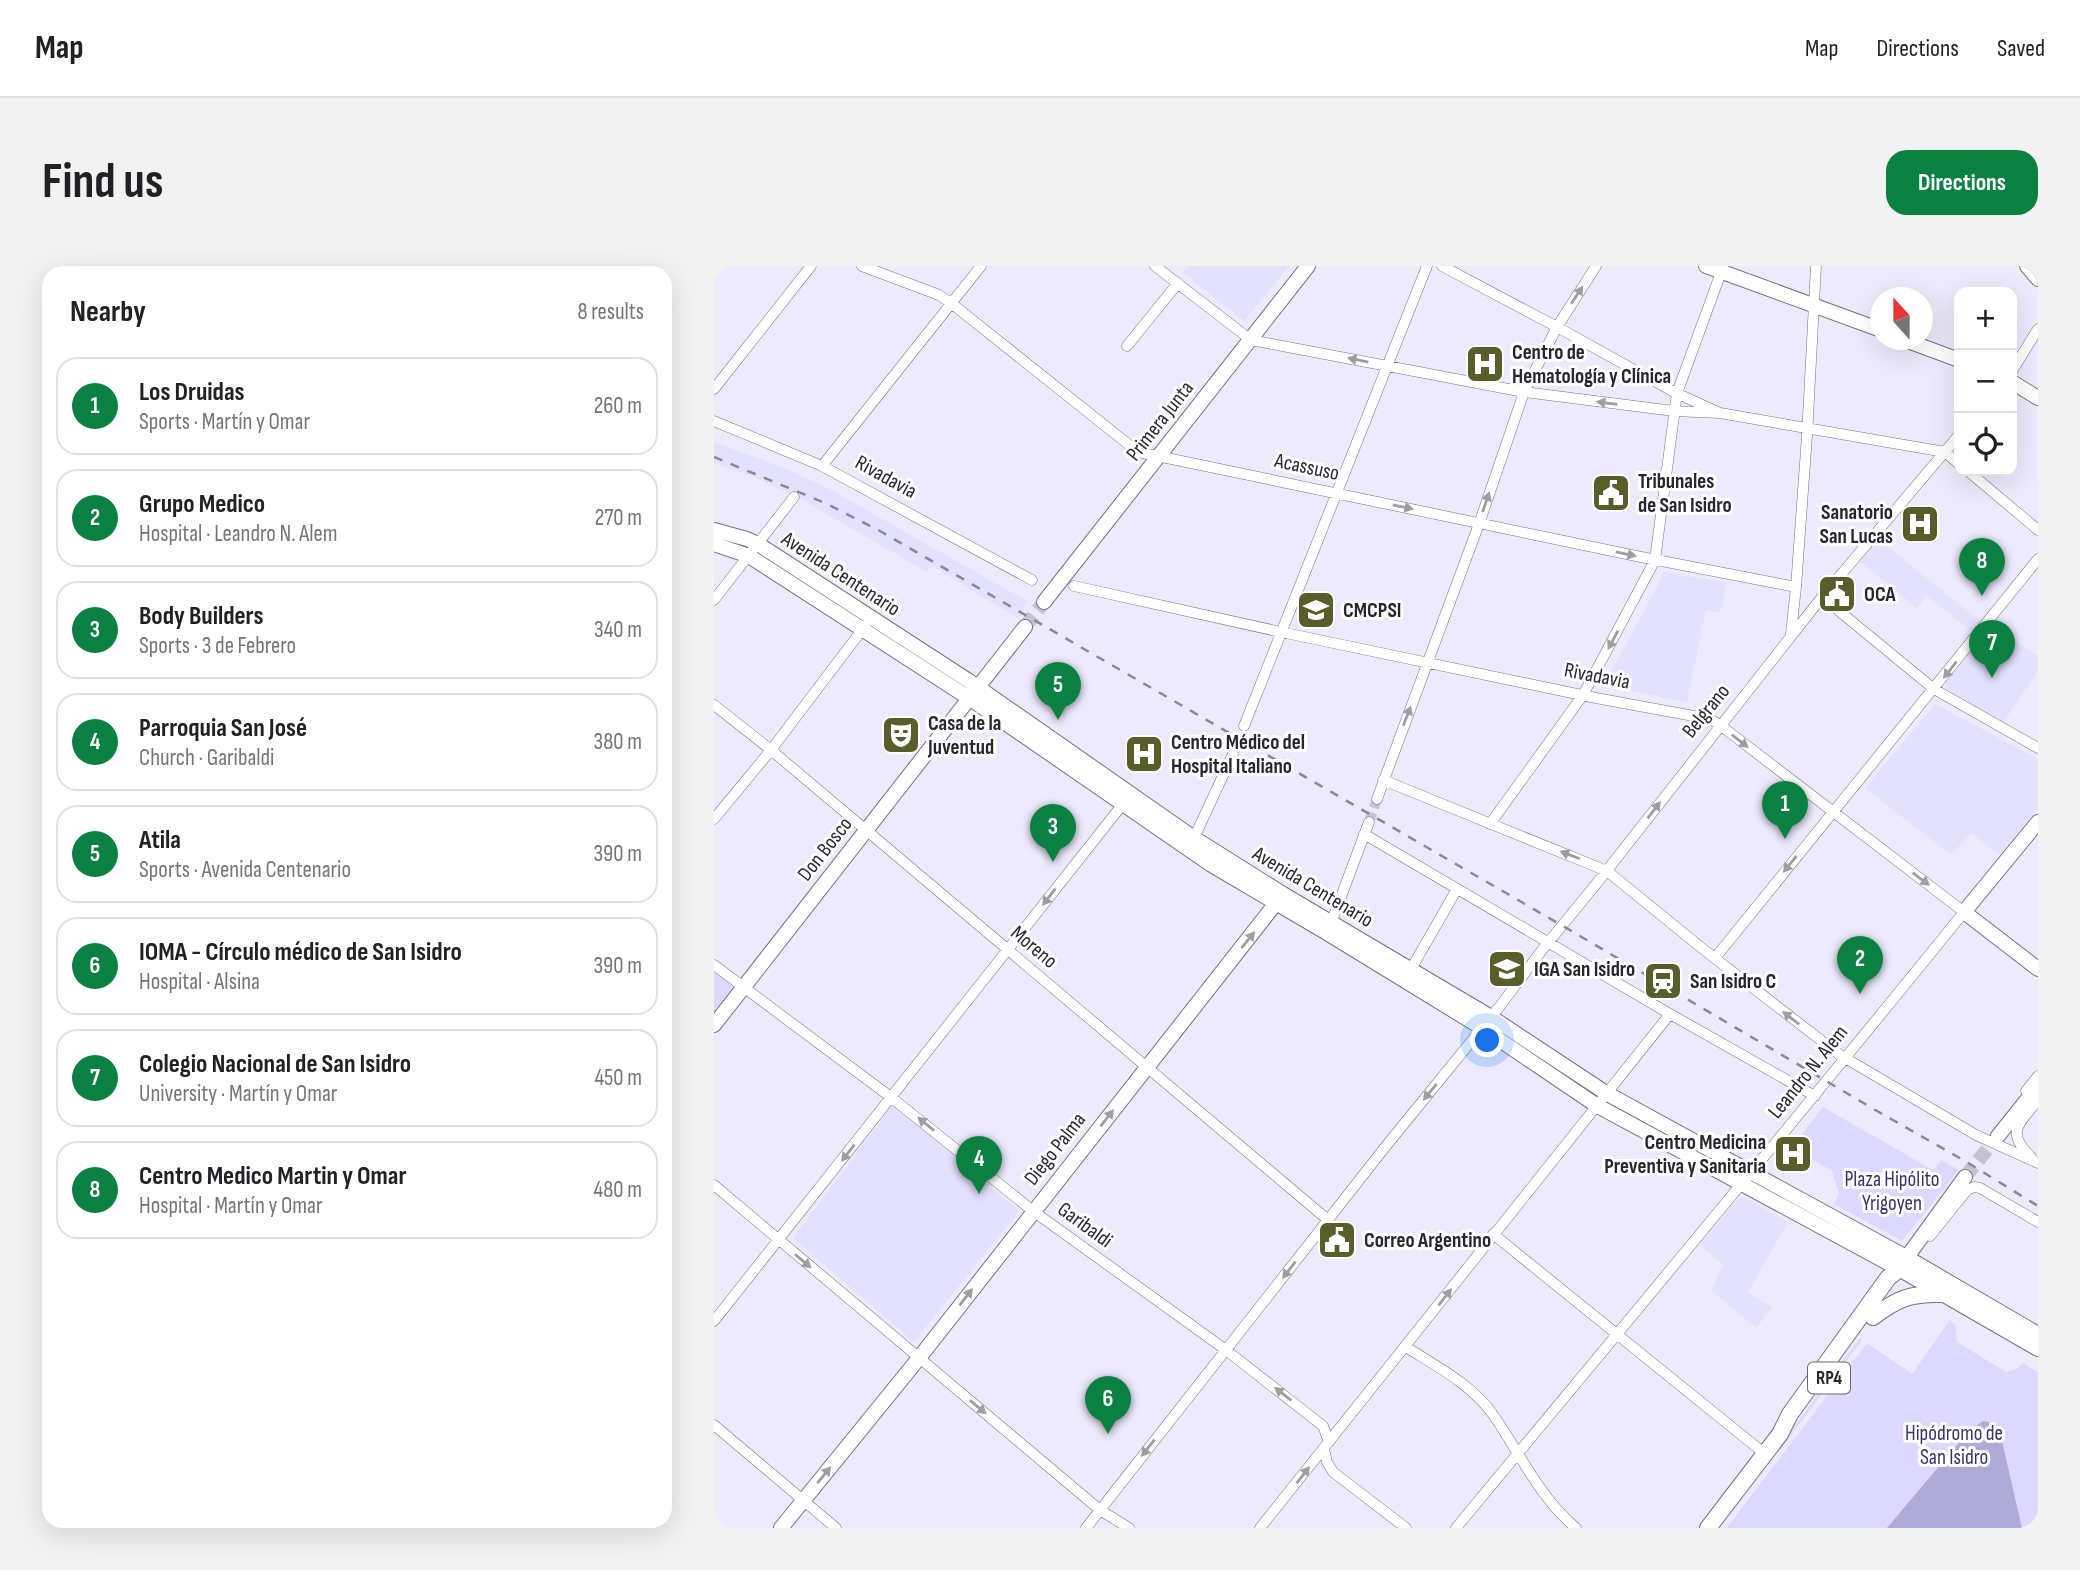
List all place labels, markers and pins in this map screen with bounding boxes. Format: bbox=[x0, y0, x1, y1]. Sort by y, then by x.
place label: Centro de Hematología y Clínica bbox=[1512, 340, 1671, 389]
hospital icon: Centro de Hematología y Clínica bbox=[1464, 343, 1506, 385]
place label: Tribunales de San Isidro bbox=[1638, 469, 1732, 518]
public building icon: Tribunales de San Isidro bbox=[1590, 472, 1632, 514]
place label: Sanatorio San Lucas bbox=[1820, 500, 1893, 549]
hospital icon: Sanatorio San Lucas bbox=[1899, 503, 1941, 545]
pin: 8 bbox=[1959, 538, 2005, 596]
public building icon: OCA bbox=[1816, 573, 1858, 615]
place label: OCA bbox=[1864, 582, 1897, 607]
school or university icon: CMCPSI bbox=[1295, 589, 1337, 631]
place label: CMCPSI bbox=[1343, 598, 1402, 623]
pin: 7 bbox=[1969, 620, 2015, 678]
pin: 5 bbox=[1035, 662, 1081, 720]
place label: Casa de la Juventud bbox=[927, 711, 1001, 760]
theatre icon: Casa de la Juventud bbox=[880, 714, 922, 756]
place label: Centro Médico del Hospital Italiano bbox=[1171, 730, 1305, 779]
hospital icon: Centro Médico del Hospital Italiano bbox=[1123, 733, 1165, 775]
pin: 1 bbox=[1762, 781, 1808, 839]
pin: 3 bbox=[1030, 804, 1076, 862]
pin: 2 bbox=[1837, 936, 1883, 994]
school or university icon: IGA San Isidro bbox=[1486, 948, 1528, 990]
place label: IGA San Isidro bbox=[1534, 957, 1635, 982]
station icon: San Isidro C bbox=[1642, 960, 1684, 1002]
place label: San Isidro C bbox=[1690, 969, 1777, 994]
place label: Centro Medicina Preventiva y Sanitaria bbox=[1604, 1130, 1766, 1179]
hospital icon: Centro Medicina Preventiva y Sanitaria bbox=[1772, 1133, 1814, 1175]
pin: 4 bbox=[956, 1136, 1002, 1194]
public building icon: Correo Argentino bbox=[1316, 1219, 1358, 1261]
place label: Correo Argentino bbox=[1364, 1228, 1491, 1253]
pin: 6 bbox=[1085, 1376, 1131, 1434]

